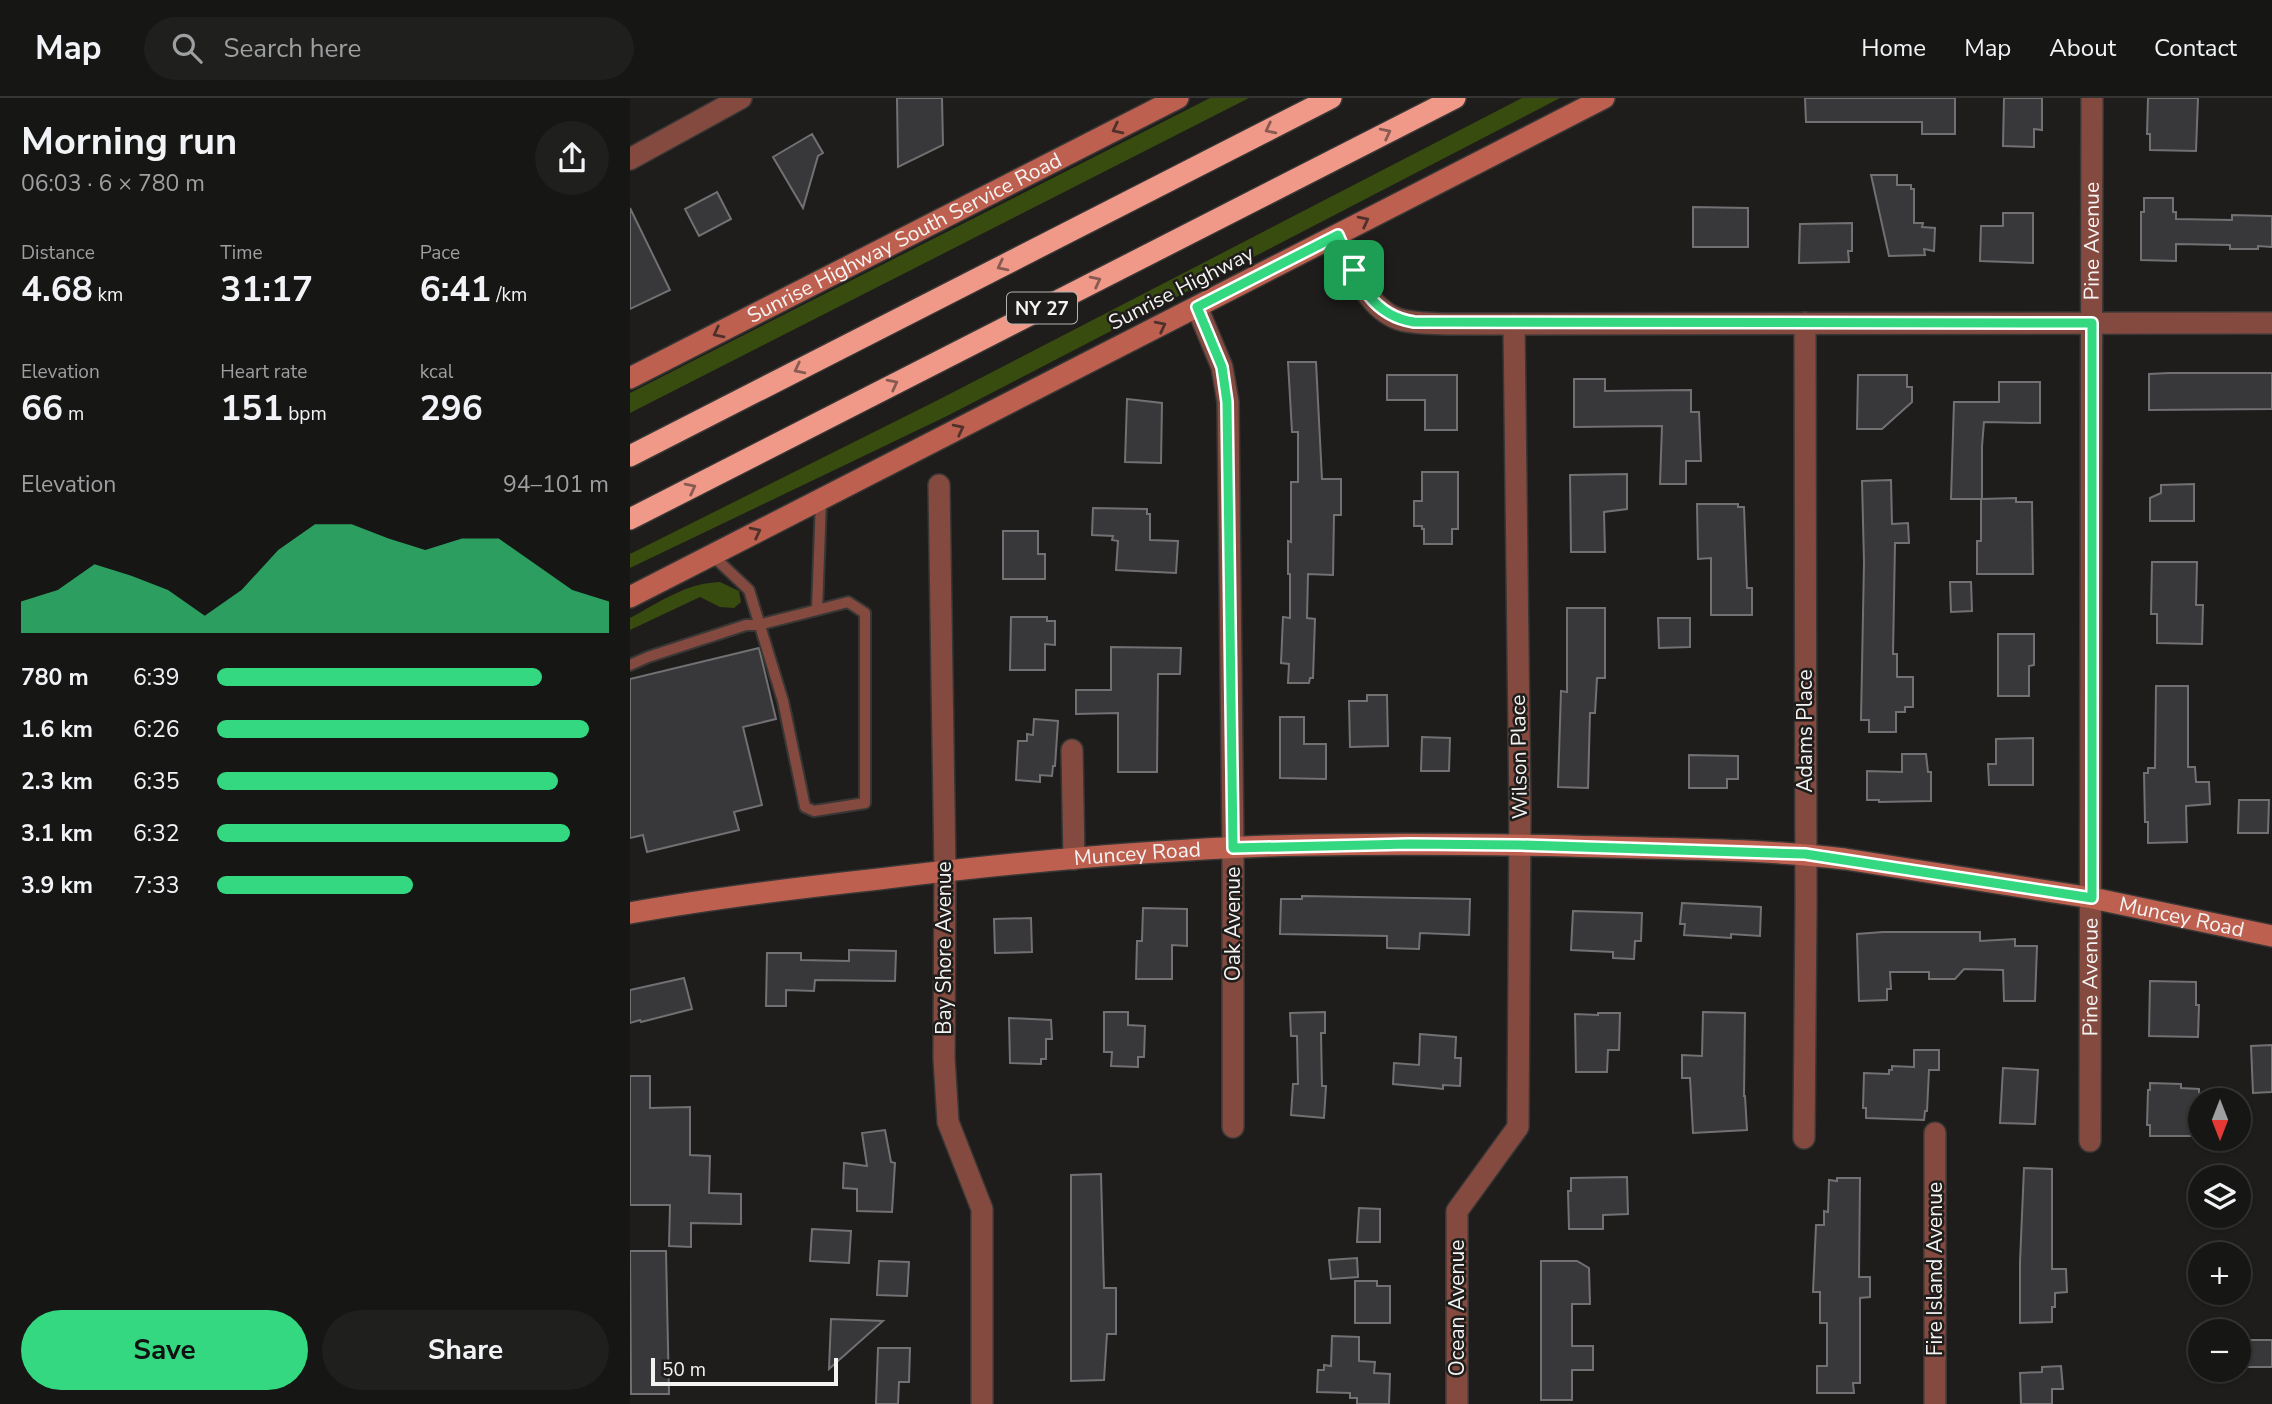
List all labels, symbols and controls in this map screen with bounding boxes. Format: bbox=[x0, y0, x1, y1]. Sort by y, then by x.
search box bbox=[144, 17, 634, 80]
text: Map bbox=[35, 26, 102, 71]
icon: search bbox=[168, 29, 206, 67]
text: Search here bbox=[224, 31, 361, 66]
text: Home bbox=[1861, 32, 1926, 64]
text: Map bbox=[1964, 32, 2011, 64]
text: About bbox=[2049, 32, 2116, 64]
text: Contact bbox=[2154, 32, 2237, 64]
text: Morning run bbox=[21, 116, 237, 167]
button: share bbox=[535, 121, 609, 195]
one-way arrow bbox=[1112, 121, 1124, 134]
one-way arrow bbox=[1265, 121, 1277, 134]
one-way arrow bbox=[1379, 128, 1391, 141]
street label: Sunrise Highway South Service Road bbox=[742, 146, 1066, 330]
text: 06:03 · 6 × 780 m bbox=[21, 168, 205, 199]
street label: Pine Avenue bbox=[2078, 182, 2106, 300]
one-way arrow bbox=[1357, 216, 1369, 230]
street label: Sunrise Highway bbox=[1103, 239, 1259, 337]
text: Distance bbox=[21, 240, 95, 266]
text: Time bbox=[220, 240, 263, 266]
text: Pace bbox=[420, 240, 460, 266]
pin bbox=[1324, 240, 1384, 300]
icon: arrive bbox=[1335, 251, 1373, 289]
one-way arrow bbox=[997, 257, 1009, 271]
text: 4.68 bbox=[21, 266, 93, 313]
text: 31:17 bbox=[220, 266, 313, 313]
text: 6:41 bbox=[420, 266, 491, 313]
one-way arrow bbox=[1089, 276, 1101, 289]
text: km bbox=[93, 282, 123, 308]
text: /km bbox=[491, 282, 527, 308]
road number: NY 27 bbox=[1007, 292, 1077, 324]
one-way arrow bbox=[1154, 320, 1167, 334]
one-way arrow bbox=[713, 325, 725, 338]
text: Elevation bbox=[21, 359, 100, 385]
text: Heart rate bbox=[220, 359, 307, 385]
text: kcal bbox=[420, 359, 453, 385]
one-way arrow bbox=[794, 361, 806, 375]
one-way arrow bbox=[886, 379, 899, 393]
text: 66 bbox=[21, 385, 63, 432]
text: 151 bbox=[220, 385, 283, 432]
text: 296 bbox=[420, 385, 483, 432]
text: m bbox=[63, 401, 84, 427]
text: bpm bbox=[283, 401, 327, 427]
one-way arrow bbox=[952, 424, 964, 438]
text: Elevation bbox=[21, 469, 116, 500]
text: 94–101 m bbox=[503, 469, 609, 500]
one-way arrow bbox=[684, 482, 696, 496]
one-way arrow bbox=[749, 527, 761, 541]
text: 780 m bbox=[21, 662, 89, 693]
text: 6:39 bbox=[133, 662, 180, 693]
street label: Adams Place bbox=[1791, 669, 1819, 793]
street label: Wilson Place bbox=[1504, 694, 1534, 820]
text: 1.6 km bbox=[21, 714, 93, 745]
text: 6:26 bbox=[133, 714, 180, 745]
text: 2.3 km bbox=[21, 766, 93, 797]
text: 6:35 bbox=[133, 766, 180, 797]
text: 3.1 km bbox=[21, 818, 93, 849]
text: 6:32 bbox=[133, 818, 180, 849]
street label: Muncey Road bbox=[1073, 835, 1202, 872]
street label: Bay Shore Avenue bbox=[930, 861, 958, 1035]
street label: Oak Avenue bbox=[1219, 867, 1247, 981]
text: 3.9 km bbox=[21, 870, 93, 901]
text: 7:33 bbox=[133, 870, 180, 901]
street label: Muncey Road bbox=[2116, 890, 2247, 944]
street label: Pine Avenue bbox=[2076, 918, 2104, 1036]
north arrow bbox=[2188, 1088, 2250, 1152]
map controls bbox=[2188, 1088, 2251, 1382]
button: layers bbox=[2188, 1165, 2251, 1228]
street label: Fire Island Avenue bbox=[1921, 1182, 1949, 1356]
street label: Ocean Avenue bbox=[1443, 1240, 1471, 1376]
button: + bbox=[2188, 1242, 2251, 1305]
button: Save bbox=[21, 1310, 308, 1390]
button: Share bbox=[322, 1310, 609, 1390]
button: − bbox=[2188, 1319, 2251, 1382]
scale bar bbox=[651, 1355, 838, 1387]
text: 50 m bbox=[662, 1357, 706, 1383]

